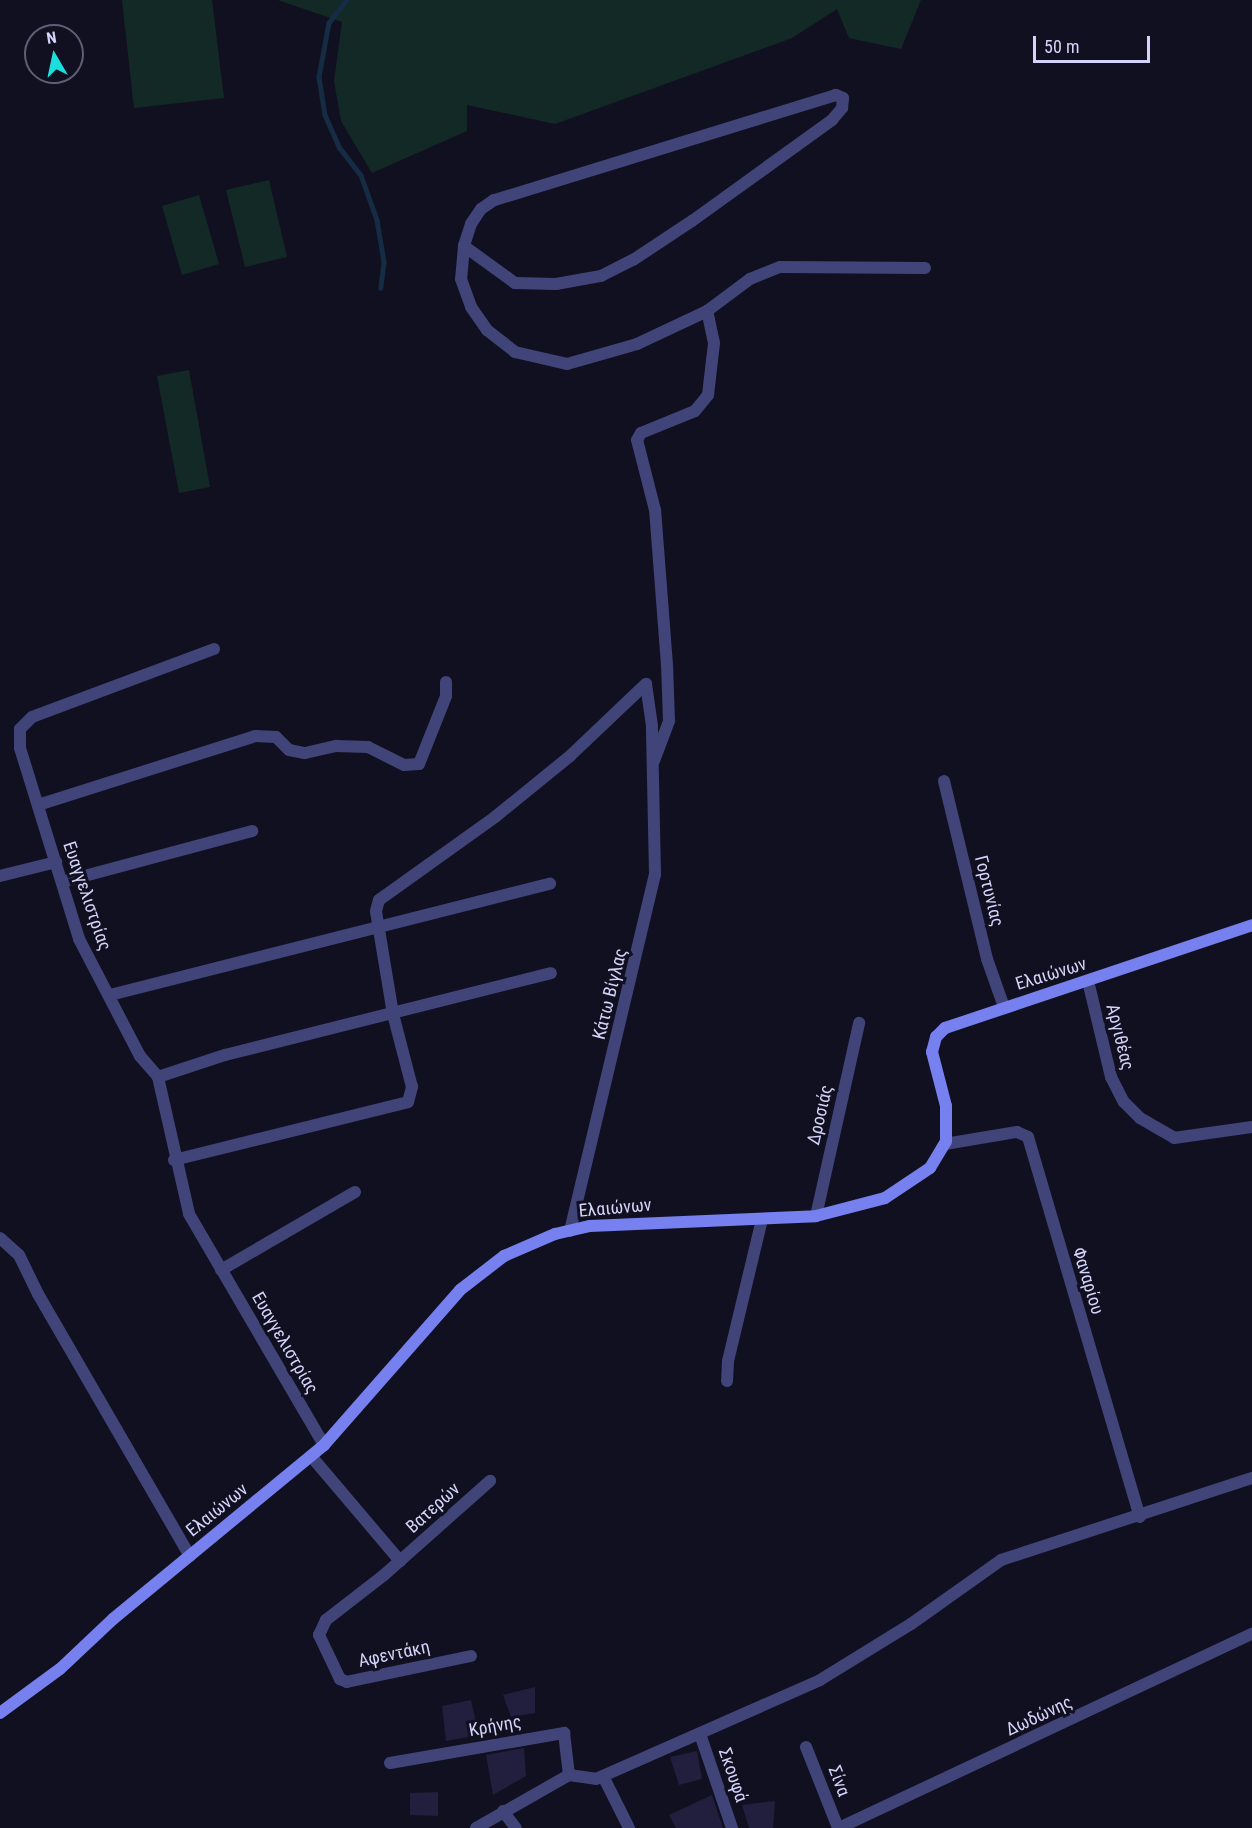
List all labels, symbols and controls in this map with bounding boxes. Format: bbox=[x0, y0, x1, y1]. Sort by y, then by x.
north arrow bbox=[24, 24, 84, 84]
scale bar bbox=[1036, 24, 1153, 62]
text: N bbox=[45, 28, 58, 48]
text: 50 m bbox=[1044, 36, 1079, 57]
street label: Ευαγγελιστρίας bbox=[58, 839, 116, 953]
street label: Γορτυνίας bbox=[970, 853, 1008, 929]
street label: Κάτω Βίγλας bbox=[588, 946, 632, 1042]
street label: Ελαιώνων bbox=[1013, 953, 1089, 995]
street label: Αργιθέας bbox=[1101, 1002, 1139, 1072]
street label: Δροσιάς bbox=[803, 1083, 837, 1147]
street label: Ελαιώνων bbox=[578, 1194, 652, 1222]
street label: Φαναρίου bbox=[1068, 1245, 1108, 1317]
street label: Ευαγγελιστρίας bbox=[247, 1288, 323, 1398]
street label: Βατερών bbox=[402, 1478, 464, 1538]
street label: Ελαιώνων bbox=[182, 1479, 252, 1541]
street label: Αφεντάκη bbox=[356, 1636, 432, 1672]
street label: Δωδώνης bbox=[1002, 1691, 1076, 1741]
street label: Κρήνης bbox=[467, 1711, 523, 1741]
street label: Σκουφά bbox=[714, 1745, 752, 1805]
street label: Σίνα bbox=[823, 1763, 855, 1799]

